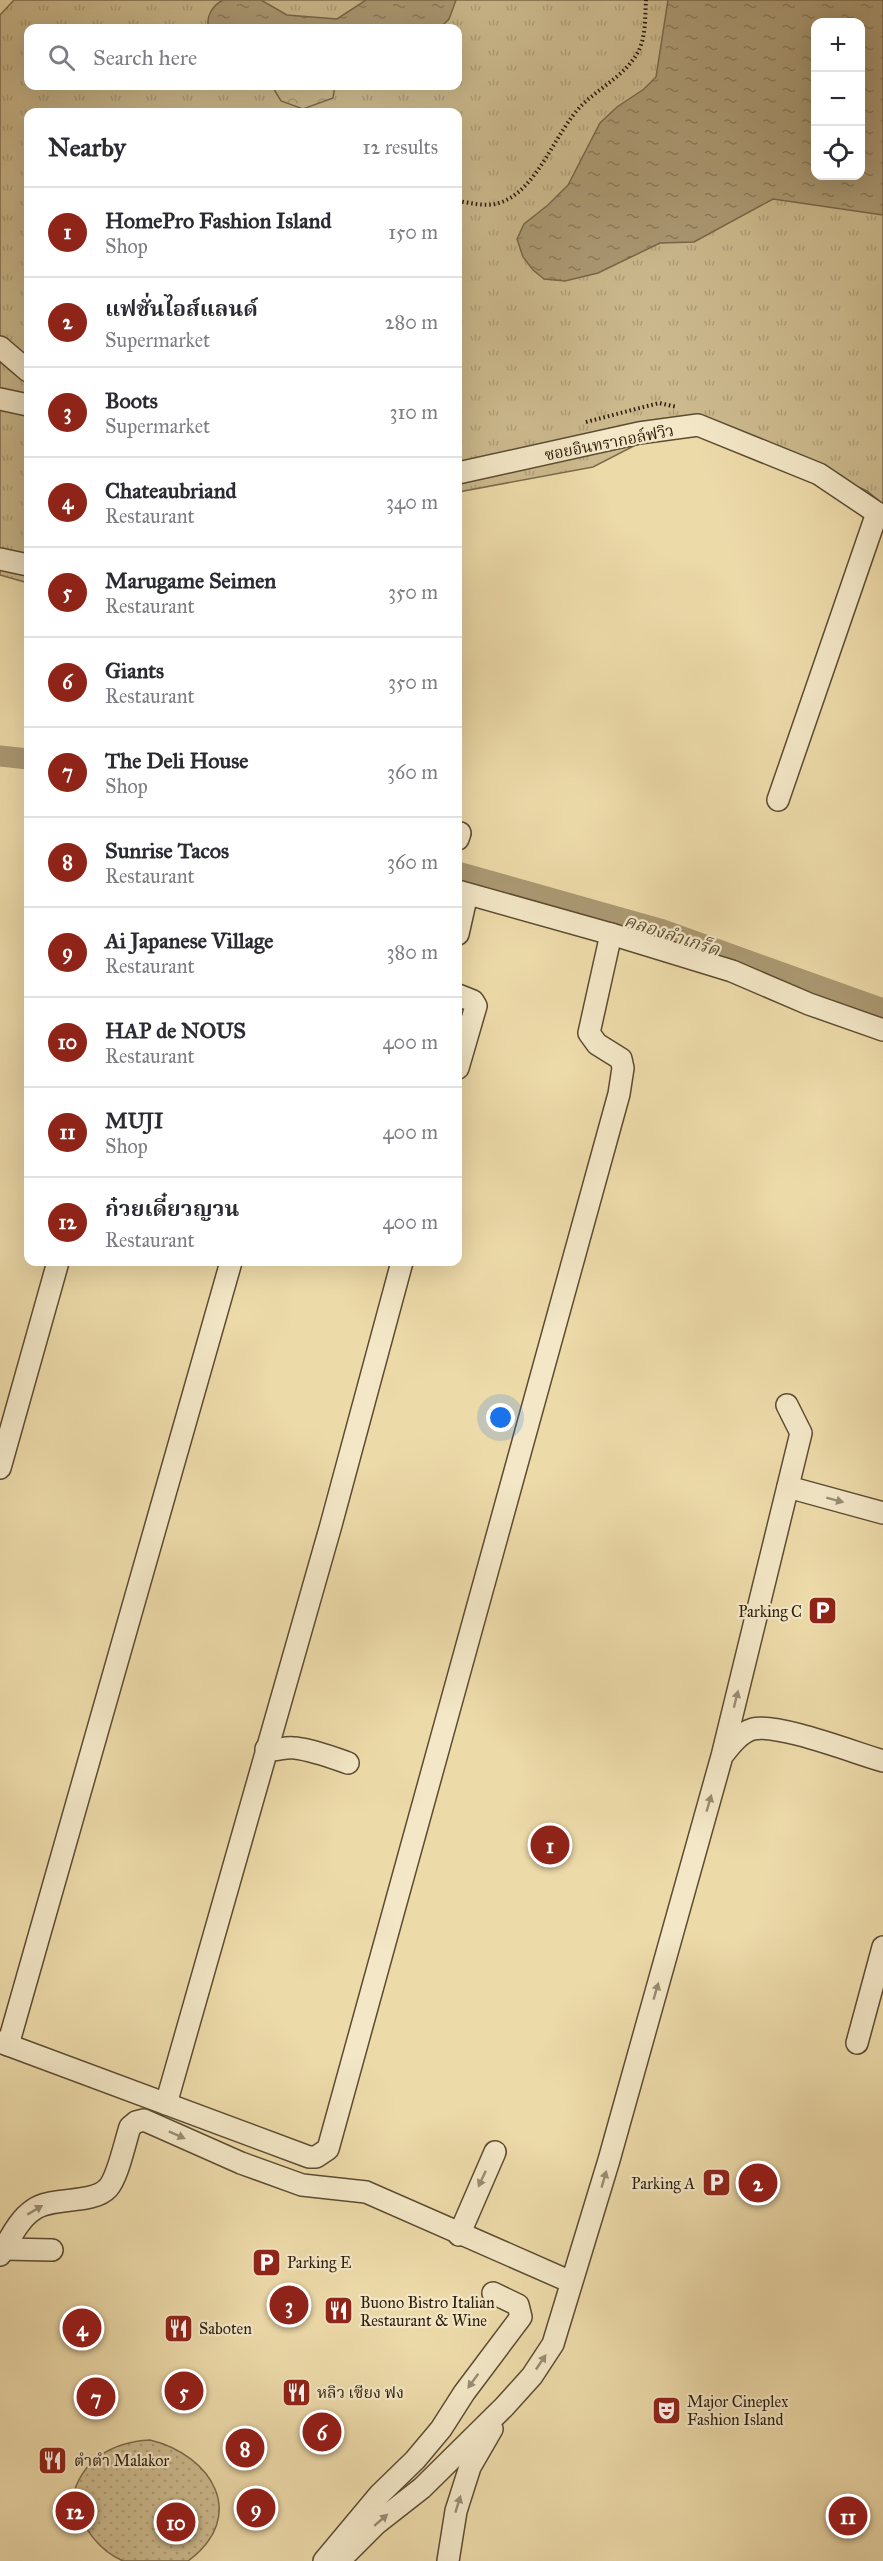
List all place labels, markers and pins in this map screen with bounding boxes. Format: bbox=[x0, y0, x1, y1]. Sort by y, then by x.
parking icon: Parking C bbox=[807, 1595, 839, 1627]
place label: Parking C bbox=[738, 1602, 802, 1622]
pin: 1 bbox=[530, 1822, 570, 1868]
pin: 2 bbox=[738, 2160, 777, 2206]
parking icon: Parking A bbox=[700, 2167, 732, 2199]
place label: Parking A bbox=[631, 2174, 695, 2194]
parking icon: Parking E bbox=[250, 2246, 282, 2278]
place label: Parking E bbox=[287, 2253, 351, 2273]
pin: 3 bbox=[270, 2282, 308, 2328]
place label: Buono Bistro Italian Restaurant & Wine bbox=[360, 2293, 495, 2330]
restaurant icon: Buono Bistro Italian Restaurant & Wine bbox=[323, 2295, 355, 2327]
pin: 4 bbox=[62, 2306, 101, 2350]
restaurant icon: Saboten bbox=[162, 2312, 194, 2344]
place label: Saboten bbox=[199, 2319, 252, 2338]
pin: 5 bbox=[164, 2368, 204, 2414]
pin: 7 bbox=[76, 2374, 116, 2420]
restaurant icon: หลิว เซียง ฟง bbox=[280, 2376, 312, 2408]
place label: หลิว เซียง ฟง bbox=[317, 2383, 404, 2402]
place label: Major Cineplex Fashion Island bbox=[687, 2392, 788, 2429]
theatre icon: Major Cineplex Fashion Island bbox=[650, 2394, 682, 2426]
pin: 6 bbox=[302, 2410, 342, 2454]
pin: 8 bbox=[226, 2426, 264, 2470]
restaurant icon: ตำตำ Malakor bbox=[37, 2444, 69, 2476]
place label: ตำตำ Malakor bbox=[74, 2451, 169, 2470]
pin: 9 bbox=[236, 2486, 276, 2530]
pin: 12 bbox=[56, 2488, 94, 2534]
pin: 11 bbox=[828, 2494, 868, 2538]
pin: 10 bbox=[156, 2500, 195, 2544]

